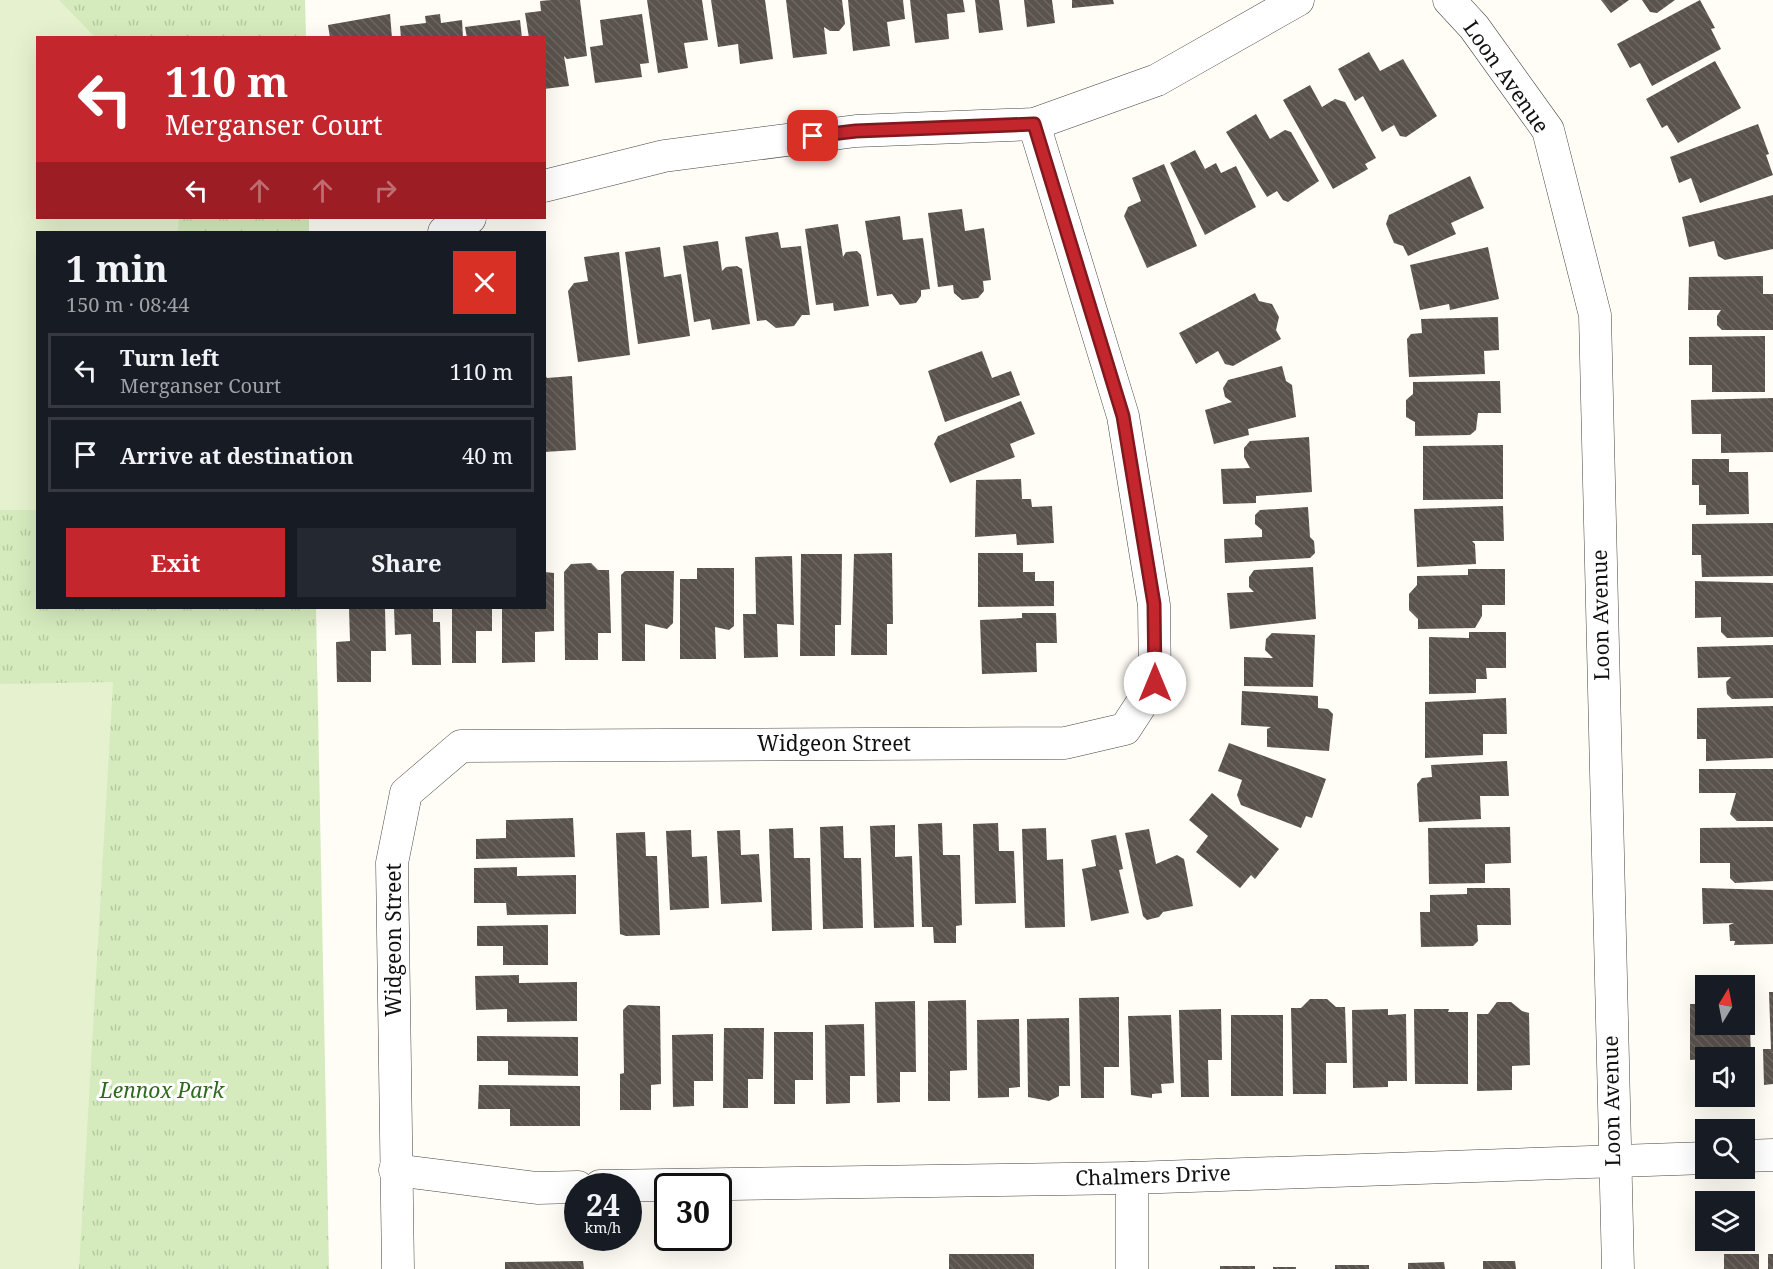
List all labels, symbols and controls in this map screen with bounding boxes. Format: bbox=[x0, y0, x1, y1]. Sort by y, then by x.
street label: Loon Avenue bbox=[1458, 15, 1556, 138]
text: 110 m bbox=[165, 52, 289, 109]
icon: left bbox=[66, 60, 144, 138]
text: Merganser Court bbox=[165, 106, 383, 143]
pin bbox=[787, 110, 838, 161]
icon: arrive bbox=[796, 119, 829, 152]
icon: left bbox=[180, 174, 213, 207]
icon: ahead bbox=[243, 174, 276, 207]
icon: ahead bbox=[306, 174, 339, 207]
icon: right bbox=[369, 174, 402, 207]
text: 1 min bbox=[66, 244, 168, 293]
button: close bbox=[453, 251, 516, 314]
text: 150 m · 08:44 bbox=[66, 291, 189, 318]
text: Turn left bbox=[120, 342, 219, 372]
icon: left bbox=[69, 354, 102, 387]
text: 110 m bbox=[450, 356, 513, 386]
text: Merganser Court bbox=[120, 372, 281, 399]
icon: arrive bbox=[69, 438, 102, 471]
text: Arrive at destination bbox=[120, 440, 354, 470]
text: 40 m bbox=[462, 440, 513, 470]
button: Exit bbox=[66, 528, 285, 597]
button: Share bbox=[297, 528, 516, 597]
street label: Loon Avenue bbox=[1585, 549, 1615, 681]
position arrow bbox=[1123, 651, 1187, 715]
street label: Widgeon Street bbox=[757, 729, 911, 757]
street label: Widgeon Street bbox=[379, 863, 407, 1017]
north arrow bbox=[1695, 975, 1755, 1035]
map controls bbox=[1695, 975, 1755, 1251]
street label: Loon Avenue bbox=[1596, 1035, 1626, 1167]
button: sound bbox=[1695, 1047, 1755, 1107]
park label: Lennox Park bbox=[99, 1076, 225, 1104]
button: search bbox=[1695, 1119, 1755, 1179]
street label: Chalmers Drive bbox=[1075, 1158, 1231, 1192]
speed limit sign: 30 bbox=[654, 1173, 732, 1251]
text: 24 bbox=[586, 1184, 620, 1225]
button: layers bbox=[1695, 1191, 1755, 1251]
text: km/h bbox=[585, 1217, 621, 1237]

